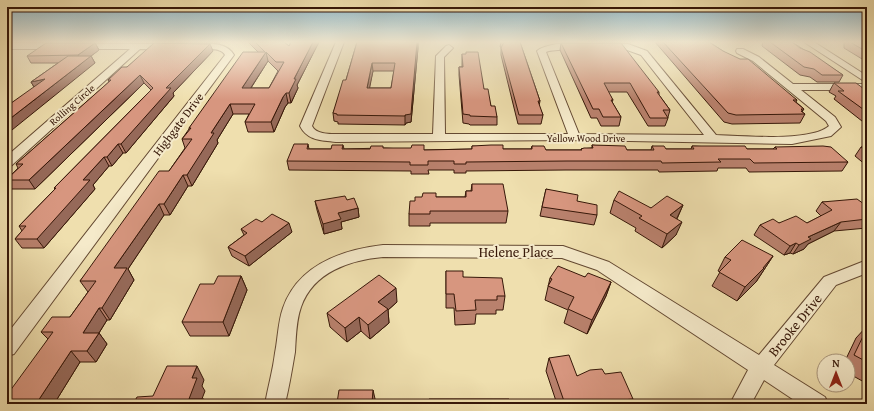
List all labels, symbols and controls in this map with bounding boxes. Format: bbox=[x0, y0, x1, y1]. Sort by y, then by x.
street label: Rolling Circle bbox=[46, 81, 98, 129]
street label: Highgate Drive bbox=[149, 89, 208, 159]
street label: Yellow Wood Drive bbox=[547, 131, 625, 146]
street label: Helene Place bbox=[479, 242, 554, 262]
street label: Brooke Drive bbox=[763, 289, 827, 361]
north arrow bbox=[816, 353, 856, 393]
text: N bbox=[832, 355, 840, 371]

